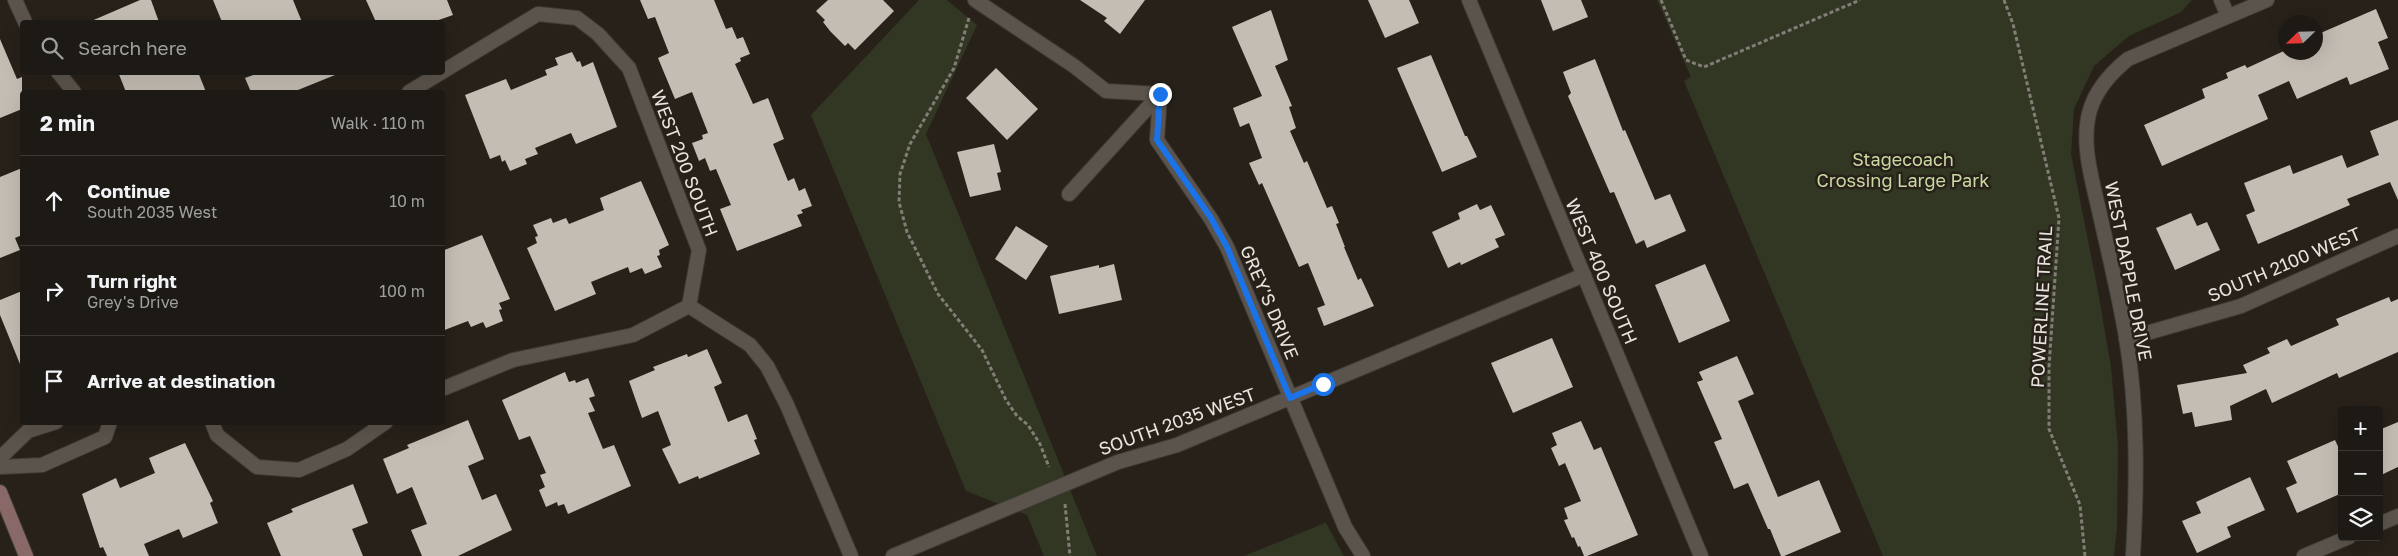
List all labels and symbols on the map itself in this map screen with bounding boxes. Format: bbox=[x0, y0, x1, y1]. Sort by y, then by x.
north arrow bbox=[2278, 15, 2323, 60]
route end bbox=[1149, 83, 1172, 106]
street label: WEST 200 SOUTH bbox=[647, 87, 723, 239]
park label: Stagecoach Crossing Large Park bbox=[1817, 148, 1989, 191]
street label: WEST DAPPLE DRIVE bbox=[2101, 179, 2157, 363]
street label: WEST 400 SOUTH bbox=[1561, 195, 1643, 347]
street label: SOUTH 2100 WEST bbox=[2204, 222, 2364, 306]
street label: POWERLINE TRAIL bbox=[2026, 226, 2056, 388]
street label: GREY'S DRIVE bbox=[1236, 242, 1304, 362]
route start bbox=[1312, 373, 1335, 396]
street label: SOUTH 2035 WEST bbox=[1096, 382, 1258, 460]

